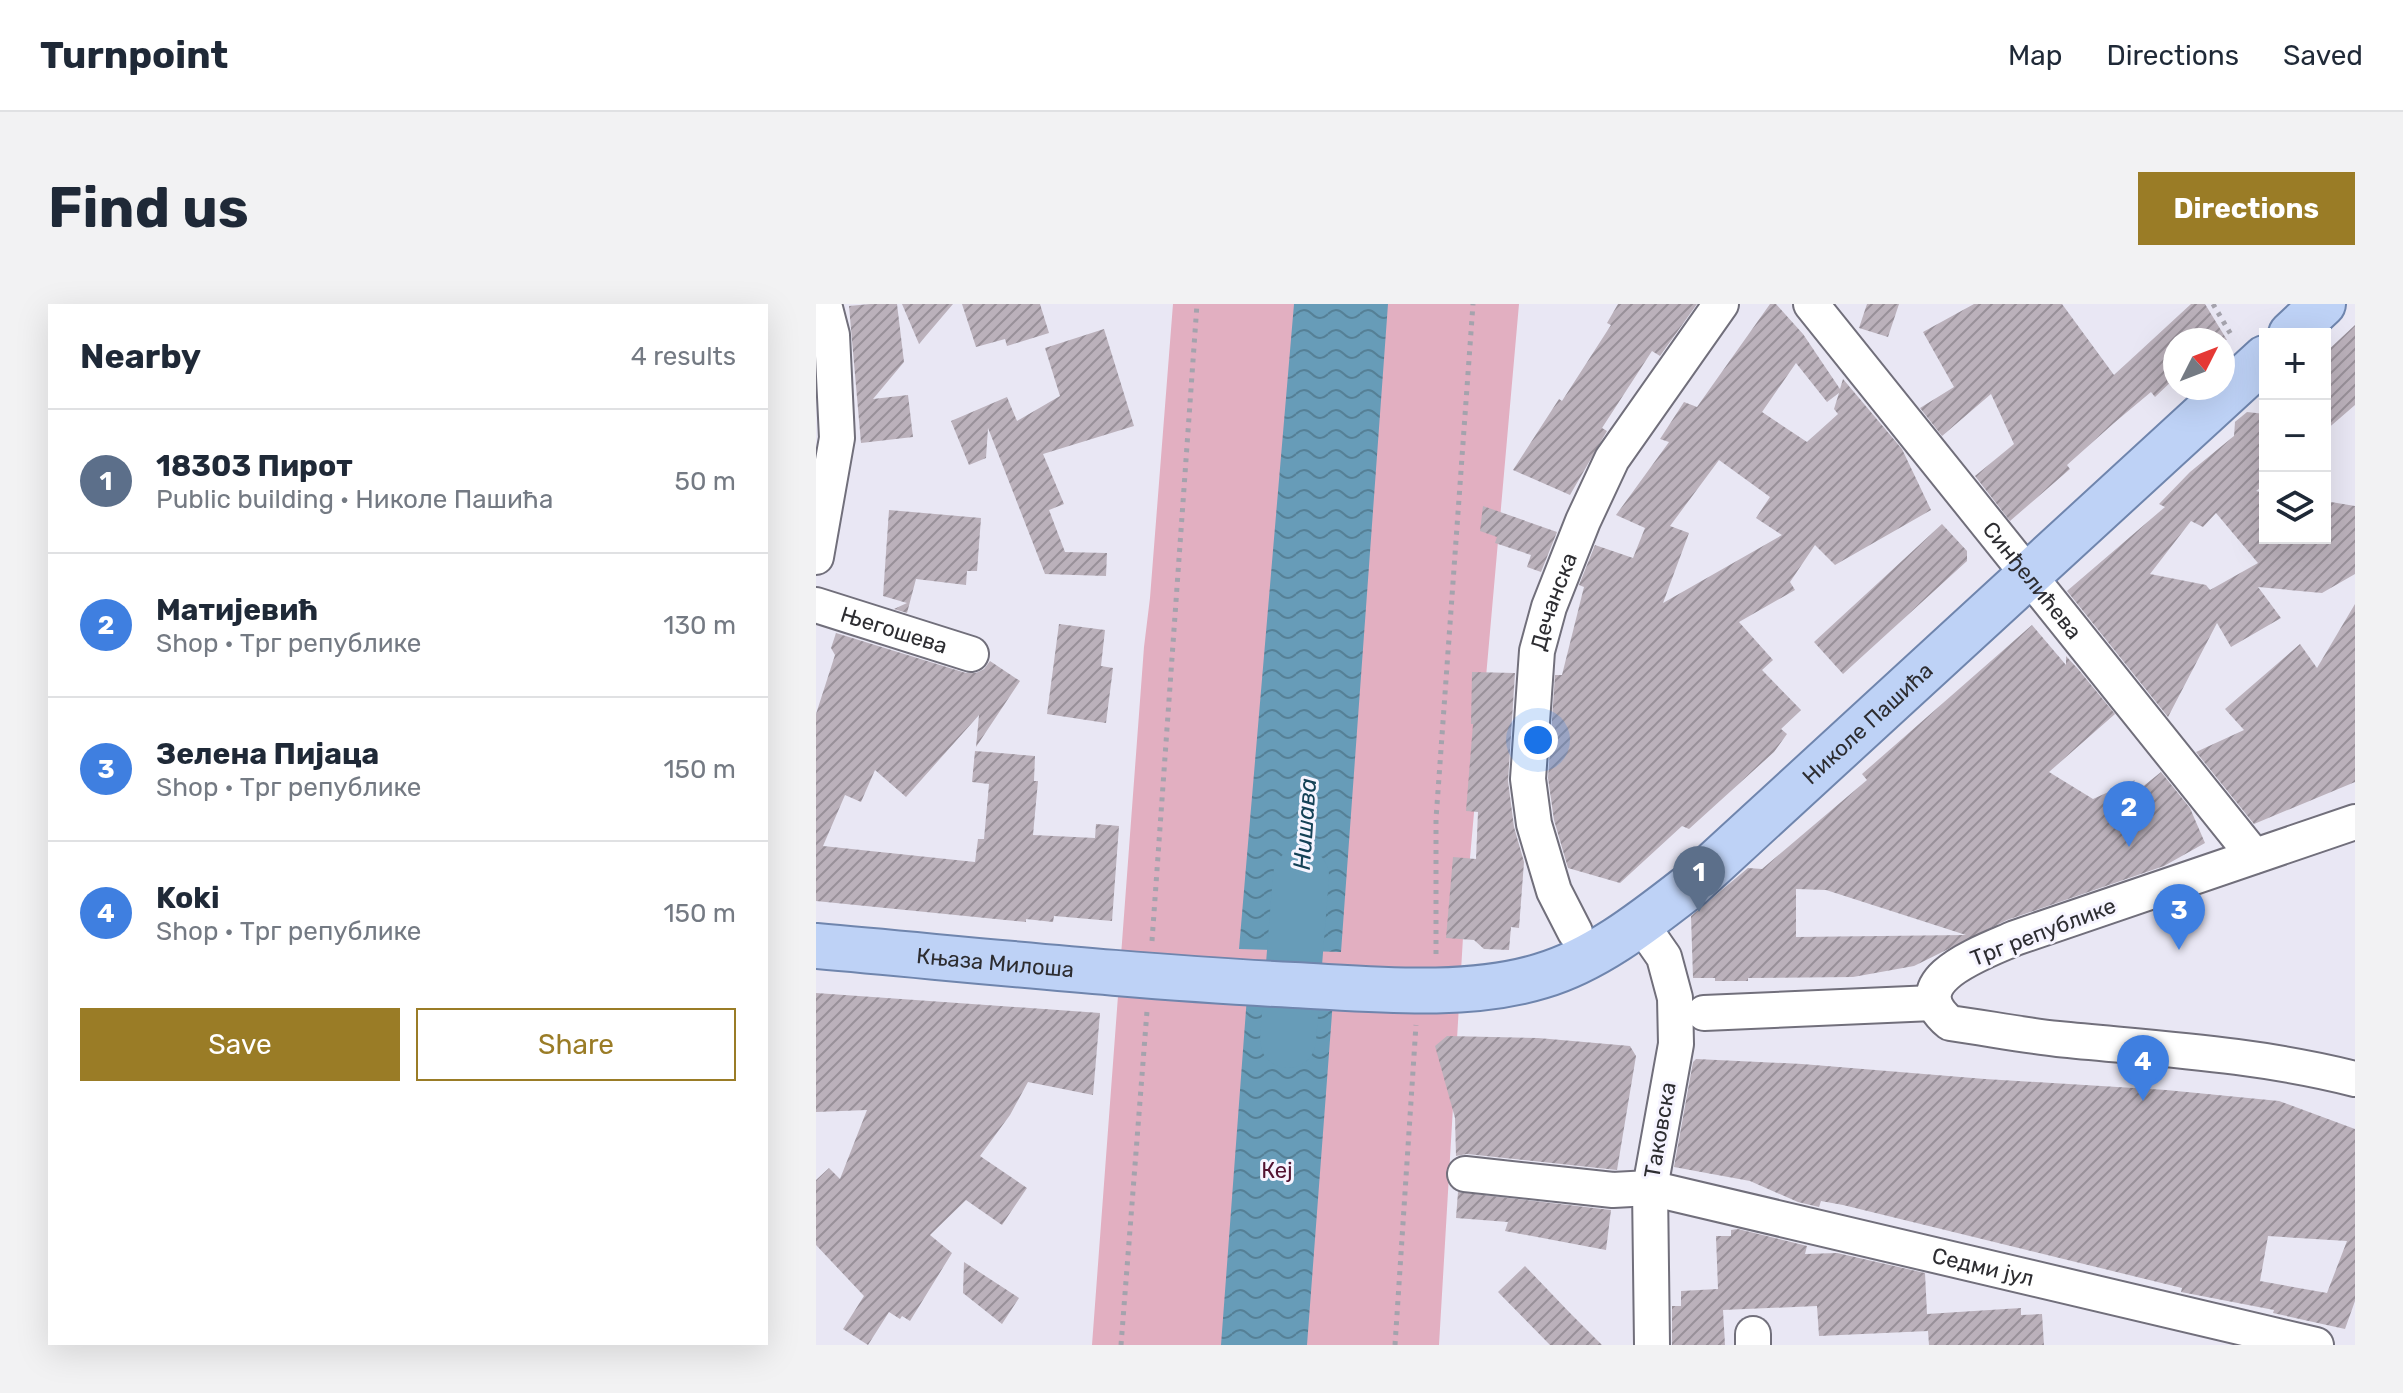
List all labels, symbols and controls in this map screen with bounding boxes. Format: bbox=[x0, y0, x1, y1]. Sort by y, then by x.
text: Turnpoint bbox=[40, 32, 228, 78]
text: Map bbox=[2008, 39, 2062, 72]
text: Directions bbox=[2106, 39, 2239, 72]
text: Saved bbox=[2283, 39, 2363, 72]
button: Directions bbox=[2138, 172, 2355, 245]
text: Find us bbox=[48, 175, 249, 241]
north arrow bbox=[2163, 328, 2235, 400]
map controls bbox=[2259, 328, 2331, 544]
button: + bbox=[2259, 328, 2331, 400]
text: Nearby bbox=[80, 336, 201, 377]
text: 4 results bbox=[631, 341, 736, 372]
button: − bbox=[2259, 400, 2331, 472]
text: 18303 Пирот bbox=[156, 448, 353, 484]
text: 1 bbox=[100, 466, 112, 497]
text: 50 m bbox=[675, 466, 736, 497]
button: layers bbox=[2259, 472, 2331, 544]
text: Public building · Николе Пашића bbox=[156, 484, 553, 515]
street label: Синђелићева bbox=[1977, 516, 2088, 644]
street label: Дечанска bbox=[1524, 549, 1583, 653]
text: Матијевић bbox=[156, 592, 319, 628]
street label: Његошева bbox=[837, 600, 951, 659]
text: 2 bbox=[98, 610, 114, 641]
text: 130 m bbox=[663, 610, 736, 641]
text: Shop · Трг републике bbox=[156, 628, 421, 659]
street label: Николе Пашића bbox=[1796, 656, 1938, 790]
your location bbox=[1518, 720, 1558, 760]
text: Зелена Пијаца bbox=[156, 736, 379, 772]
text: 3 bbox=[97, 754, 115, 785]
text: 150 m bbox=[663, 754, 736, 785]
text: Shop · Трг републике bbox=[156, 772, 421, 803]
water label: Нишава bbox=[1288, 777, 1322, 871]
pin: 2 bbox=[2103, 781, 2155, 847]
pin: 1 bbox=[1673, 846, 1725, 912]
text: Koki bbox=[156, 880, 220, 916]
pin: 3 bbox=[2153, 884, 2205, 950]
street label: Трг републике bbox=[1966, 892, 2120, 972]
text: 4 bbox=[97, 898, 115, 929]
text: 150 m bbox=[663, 898, 736, 929]
text: Shop · Трг републике bbox=[156, 916, 421, 947]
street label: Књаза Милоша bbox=[915, 942, 1075, 983]
button: Save bbox=[80, 1008, 400, 1081]
button: Share bbox=[416, 1008, 736, 1081]
pin: 4 bbox=[2117, 1035, 2169, 1101]
street label: Таковска bbox=[1638, 1080, 1682, 1180]
park label: Кеј bbox=[1261, 1157, 1293, 1184]
street label: Седми јул bbox=[1929, 1241, 2037, 1292]

